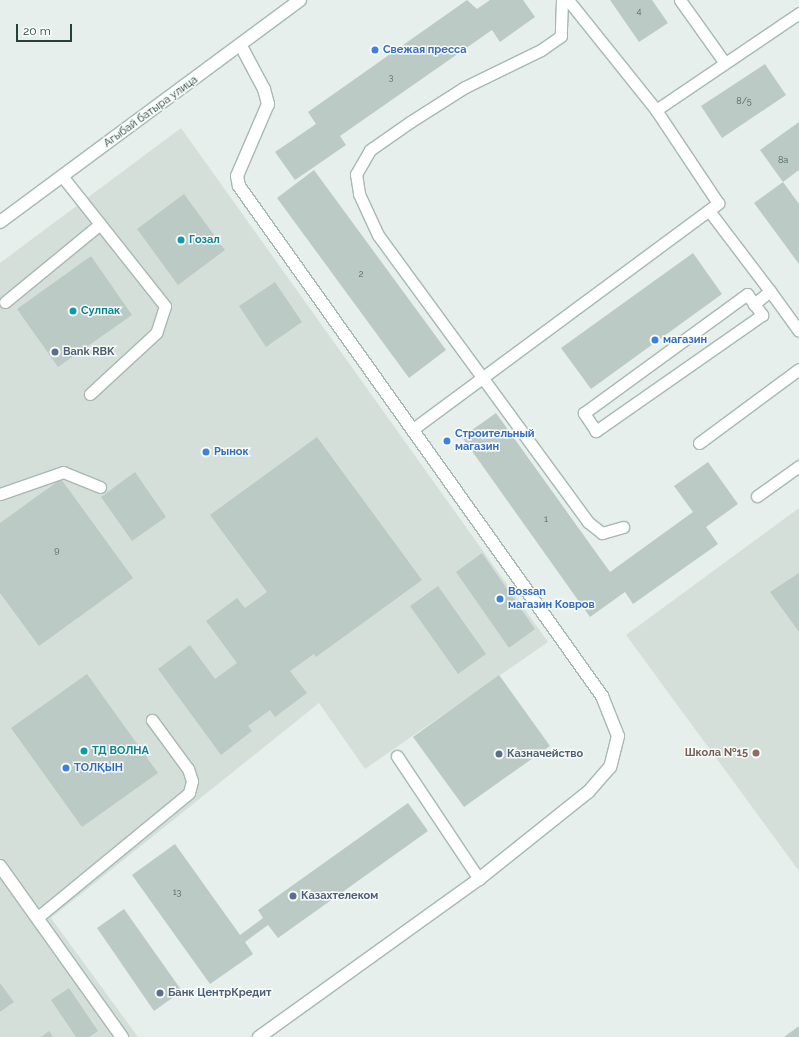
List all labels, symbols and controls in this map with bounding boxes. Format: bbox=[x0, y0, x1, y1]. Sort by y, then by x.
house number: 4 bbox=[637, 6, 641, 16]
scale bar bbox=[18, 16, 74, 42]
text: 20 m bbox=[23, 24, 51, 38]
place label: Свежая пресса bbox=[383, 43, 467, 57]
marker: Свежая пресса bbox=[370, 45, 380, 55]
house number: 3 bbox=[389, 72, 393, 82]
street label: Агыбай батыра улица bbox=[101, 73, 201, 151]
house number: 8/5 bbox=[736, 96, 752, 106]
house number: 8а bbox=[778, 155, 788, 165]
place label: Гозал bbox=[189, 233, 220, 247]
marker: Гозал bbox=[176, 235, 186, 245]
house number: 2 bbox=[359, 269, 363, 279]
place label: Сулпак bbox=[81, 304, 120, 318]
marker: Сулпак bbox=[68, 306, 78, 316]
place label: магазин bbox=[663, 333, 707, 347]
marker: магазин bbox=[650, 335, 660, 345]
place label: Bank RBK bbox=[63, 345, 114, 359]
marker: Bank RBK bbox=[50, 347, 60, 357]
place label: Строительный магазин bbox=[455, 428, 535, 454]
marker: Строительный магазин bbox=[442, 436, 452, 446]
place label: Рынок bbox=[214, 445, 249, 459]
marker: Рынок bbox=[201, 447, 211, 457]
house number: 1 bbox=[544, 514, 548, 524]
house number: 9 bbox=[54, 545, 60, 555]
place label: Bossan магазин Ковров bbox=[508, 586, 595, 612]
marker: Bossan магазин Ковров bbox=[495, 594, 505, 604]
place label: ТД ВОЛНА bbox=[92, 744, 149, 758]
marker: ТД ВОЛНА bbox=[79, 746, 89, 756]
place label: Школа №15 bbox=[685, 746, 748, 760]
place label: Казначейство bbox=[507, 747, 583, 761]
marker: Школа №15 bbox=[751, 748, 761, 758]
marker: Казначейство bbox=[494, 749, 504, 759]
place label: ТОЛҚЫН bbox=[74, 761, 123, 775]
marker: ТОЛҚЫН bbox=[61, 763, 71, 773]
house number: 13 bbox=[173, 887, 181, 897]
place label: Казахтелеком bbox=[301, 889, 378, 903]
marker: Казахтелеком bbox=[288, 891, 298, 901]
place label: Банк ЦентрКредит bbox=[168, 986, 271, 1000]
marker: Банк ЦентрКредит bbox=[155, 988, 165, 998]

